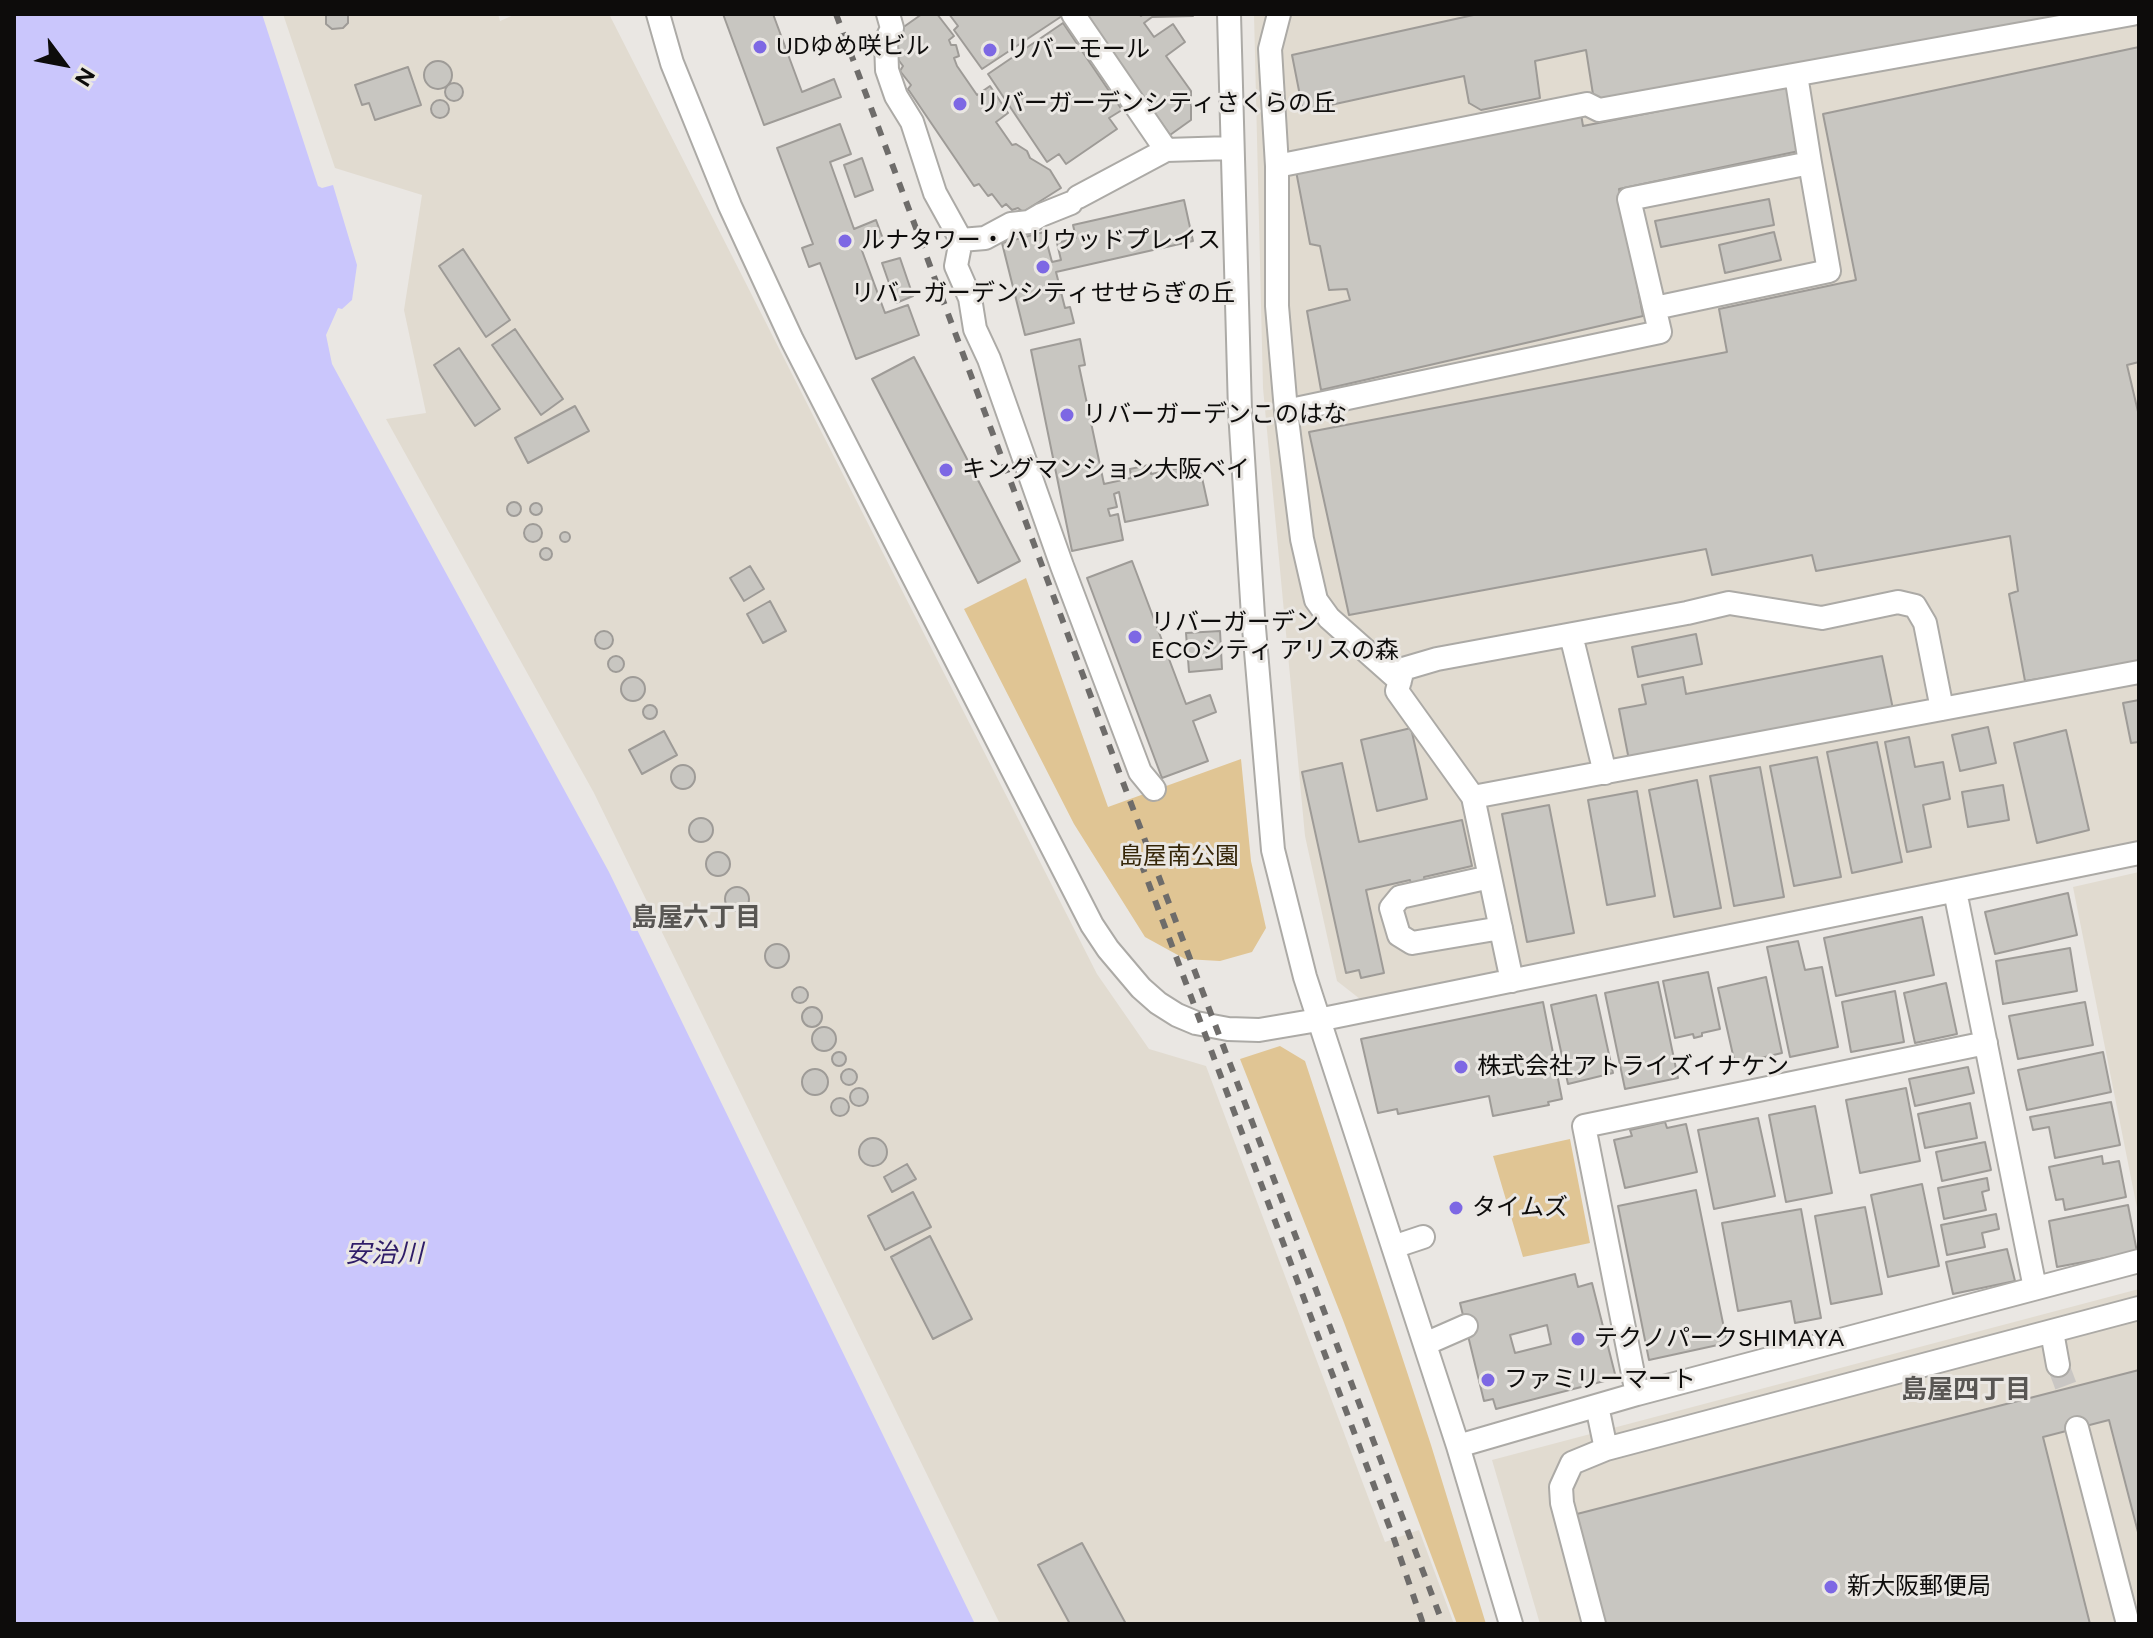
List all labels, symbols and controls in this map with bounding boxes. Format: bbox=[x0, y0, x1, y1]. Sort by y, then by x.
north arrow bbox=[24, 24, 104, 104]
place label: UDゆめ咲ビル bbox=[776, 33, 929, 61]
place label: リバーモール bbox=[1006, 36, 1150, 64]
marker: UDゆめ咲ビル bbox=[751, 38, 769, 56]
marker: リバーモール bbox=[981, 41, 999, 59]
text: N bbox=[69, 63, 101, 91]
place label: リバーガーデンシティさくらの丘 bbox=[976, 90, 1336, 118]
marker: リバーガーデンシティさくらの丘 bbox=[951, 95, 969, 113]
place label: ルナタワー・ハリウッドプレイス bbox=[861, 227, 1221, 255]
marker: ルナタワー・ハリウッドプレイス bbox=[836, 232, 854, 250]
marker: リバーガーデンシティせせらぎの丘 bbox=[1034, 258, 1052, 276]
place label: リバーガーデンシティせせらぎの丘 bbox=[851, 280, 1235, 308]
place label: リバーガーデンこのはな bbox=[1083, 401, 1347, 429]
marker: リバーガーデンこのはな bbox=[1058, 406, 1076, 424]
place label: キングマンション大阪ベイ bbox=[962, 456, 1250, 484]
marker: キングマンション大阪ベイ bbox=[937, 461, 955, 479]
place label: リバーガーデン ECOシティ アリスの森 bbox=[1151, 609, 1399, 665]
marker: リバーガーデン ECOシティ アリスの森 bbox=[1126, 628, 1144, 646]
park label: 島屋南公園 bbox=[1119, 843, 1239, 871]
district label: 島屋六丁目 bbox=[631, 902, 761, 934]
place label: 株式会社アトライズイナケン bbox=[1477, 1053, 1789, 1081]
marker: 株式会社アトライズイナケン bbox=[1452, 1058, 1470, 1076]
place label: タイムズ bbox=[1472, 1194, 1568, 1222]
marker: タイムズ bbox=[1447, 1199, 1465, 1217]
water label: 安治川 bbox=[345, 1238, 423, 1270]
place label: テクノパークSHIMAYA bbox=[1594, 1325, 1844, 1353]
marker: テクノパークSHIMAYA bbox=[1569, 1330, 1587, 1348]
place label: ファミリーマート bbox=[1504, 1366, 1696, 1394]
marker: ファミリーマート bbox=[1479, 1371, 1497, 1389]
district label: 島屋四丁目 bbox=[1901, 1374, 2031, 1406]
place label: 新大阪郵便局 bbox=[1847, 1573, 1991, 1601]
marker: 新大阪郵便局 bbox=[1822, 1578, 1840, 1596]

